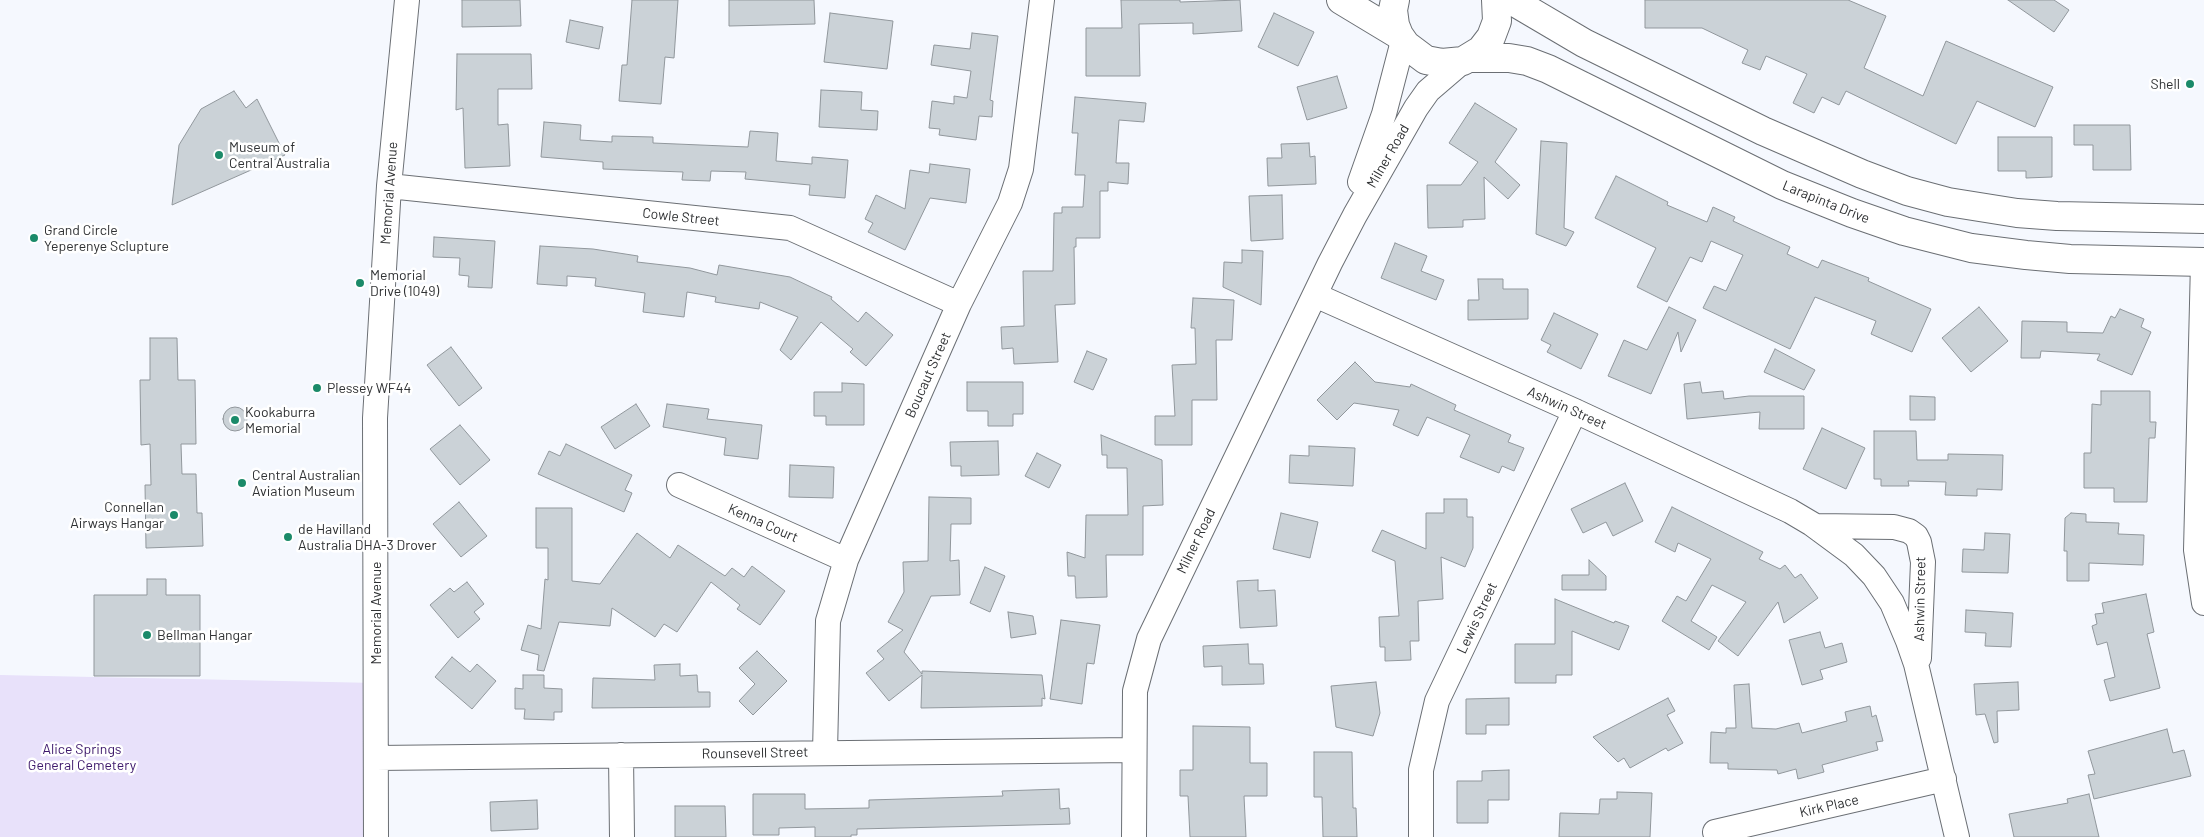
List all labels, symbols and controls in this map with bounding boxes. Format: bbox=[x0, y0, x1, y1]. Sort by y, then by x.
place label: Shell bbox=[2150, 76, 2180, 92]
marker: Shell bbox=[2184, 78, 2196, 90]
street label: Milner Road bbox=[1363, 121, 1413, 191]
place label: Museum of Central Australia bbox=[229, 139, 330, 172]
street label: Memorial Avenue bbox=[377, 141, 401, 245]
marker: Museum of Central Australia bbox=[213, 149, 225, 161]
street label: Larapinta Drive bbox=[1780, 177, 1872, 227]
street label: Cowle Street bbox=[642, 205, 720, 229]
place label: Grand Circle Yeperenye Sclupture bbox=[44, 222, 169, 254]
marker: Grand Circle Yeperenye Sclupture bbox=[28, 232, 40, 244]
place label: Memorial Drive (1049) bbox=[370, 267, 439, 300]
marker: Memorial Drive (1049) bbox=[354, 277, 366, 289]
street label: Boucaut Street bbox=[902, 330, 954, 420]
place label: Plessey WF44 bbox=[327, 380, 411, 396]
marker: Plessey WF44 bbox=[311, 382, 323, 394]
street label: Ashwin Street bbox=[1525, 383, 1609, 433]
place label: Kookaburra Memorial bbox=[245, 404, 315, 437]
marker: Kookaburra Memorial bbox=[229, 414, 241, 426]
place label: Central Australian Aviation Museum bbox=[252, 467, 360, 500]
marker: Central Australian Aviation Museum bbox=[236, 477, 248, 489]
place label: Connellan Airways Hangar bbox=[70, 499, 164, 532]
street label: Kenna Court bbox=[725, 500, 801, 546]
street label: Milner Road bbox=[1173, 506, 1219, 576]
marker: Connellan Airways Hangar bbox=[168, 509, 180, 521]
place label: de Havilland Australia DHA-3 Drover bbox=[298, 521, 437, 554]
marker: de Havilland Australia DHA-3 Drover bbox=[282, 531, 294, 543]
street label: Ashwin Street bbox=[1911, 556, 1929, 642]
street label: Memorial Avenue bbox=[368, 562, 384, 664]
street label: Lewis Street bbox=[1453, 580, 1501, 656]
place label: Bellman Hangar bbox=[157, 627, 252, 643]
marker: Bellman Hangar bbox=[141, 629, 153, 641]
park label: Alice Springs General Cemetery bbox=[28, 741, 136, 774]
street label: Rounsevell Street bbox=[702, 744, 808, 762]
street label: Kirk Place bbox=[1798, 791, 1860, 821]

